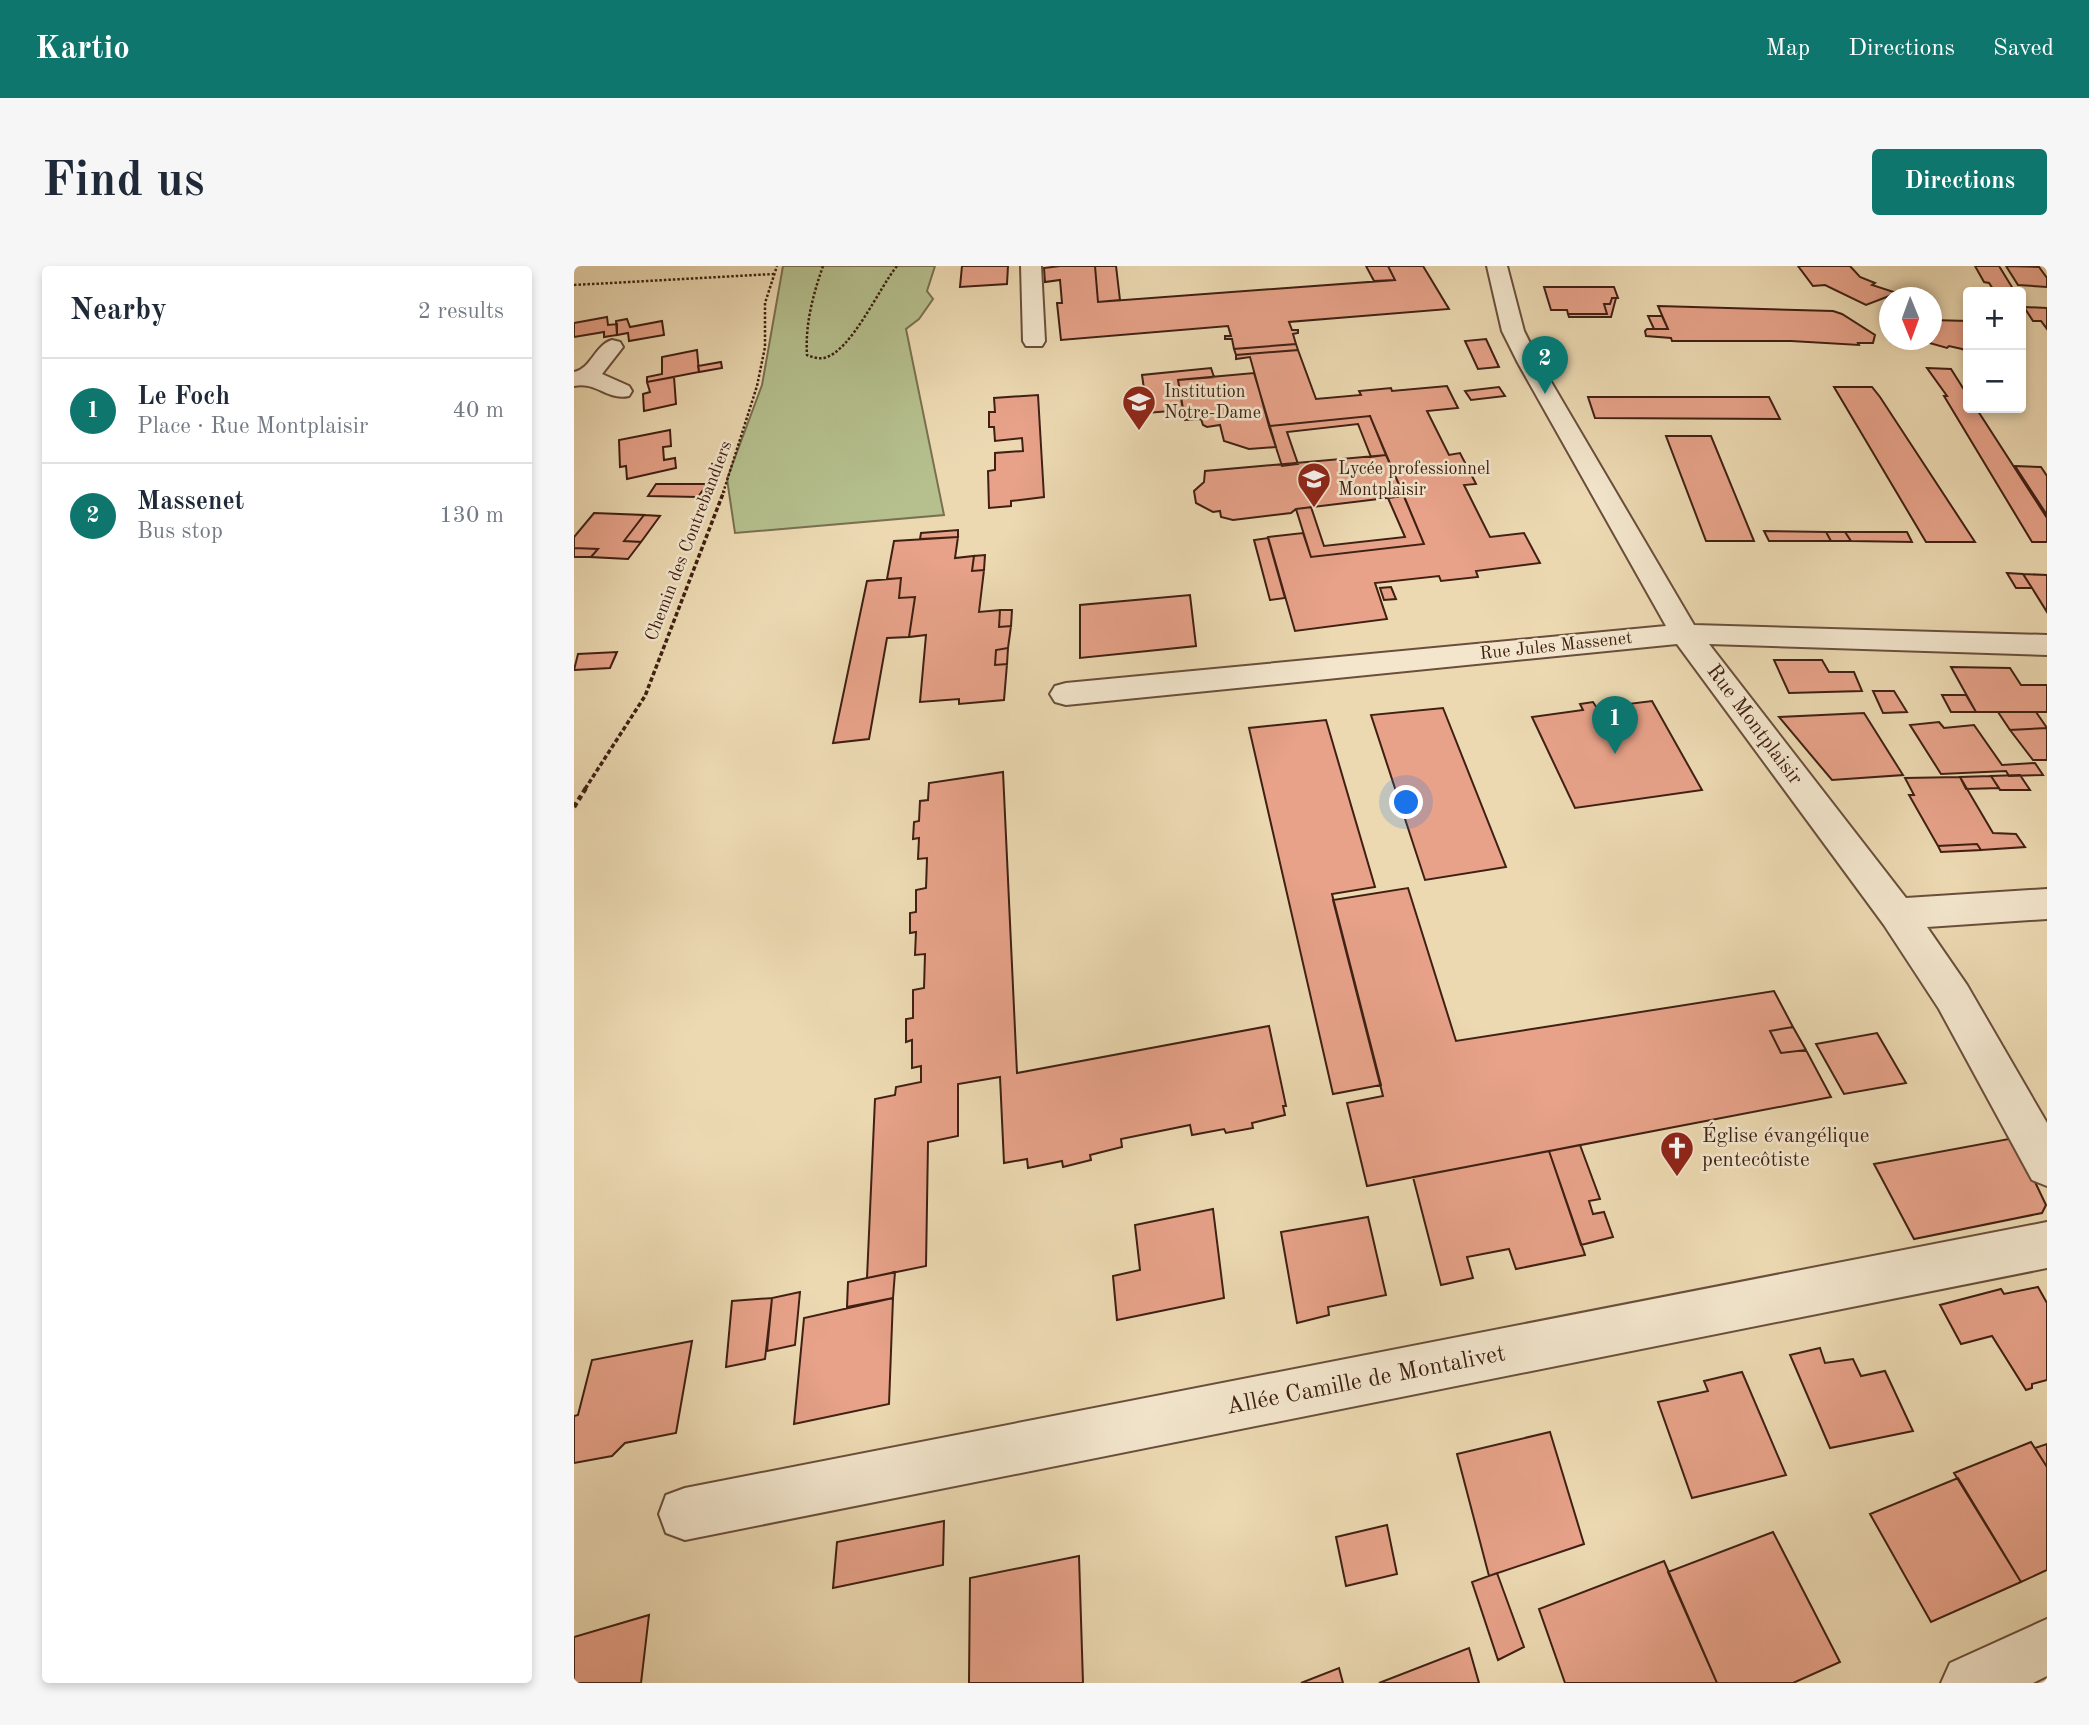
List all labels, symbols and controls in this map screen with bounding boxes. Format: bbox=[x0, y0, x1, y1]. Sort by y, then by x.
text: Kartio bbox=[35, 33, 130, 66]
text: Map bbox=[1766, 37, 1810, 61]
text: Directions bbox=[1848, 37, 1955, 61]
text: Saved bbox=[1993, 37, 2054, 61]
button: Directions bbox=[1872, 149, 2047, 215]
text: Find us bbox=[42, 158, 205, 207]
north arrow bbox=[1879, 287, 1942, 350]
map controls bbox=[1963, 287, 2026, 413]
button: + bbox=[1963, 287, 2026, 350]
text: Nearby bbox=[70, 296, 167, 326]
text: 2 results bbox=[418, 300, 504, 323]
pin: 2 bbox=[1522, 336, 1568, 394]
button: − bbox=[1963, 350, 2026, 413]
school or university icon: Institution Notre-Dame bbox=[1120, 383, 1158, 432]
place label: Institution Notre-Dame bbox=[1164, 383, 1261, 422]
text: Le Foch bbox=[137, 384, 230, 410]
text: 1 bbox=[86, 399, 100, 422]
text: 40 m bbox=[453, 399, 504, 422]
text: Place · Rue Montplaisir bbox=[137, 415, 368, 438]
street label: Chemin des Contrebandiers bbox=[642, 438, 736, 644]
school or university icon: Lycée professionnel Montplaisir bbox=[1295, 460, 1333, 509]
place label: Lycée professionnel Montplaisir bbox=[1338, 460, 1490, 499]
text: Massenet bbox=[137, 489, 244, 515]
text: 2 bbox=[86, 504, 100, 527]
text: 130 m bbox=[439, 504, 504, 527]
text: Bus stop bbox=[137, 520, 223, 543]
street label: Rue Jules Massenet bbox=[1479, 629, 1633, 663]
street label: Rue Montplaisir bbox=[1702, 661, 1806, 789]
pin: 1 bbox=[1592, 696, 1638, 754]
your location bbox=[1389, 785, 1423, 819]
place label: Église évangélique pentecôtiste bbox=[1702, 1122, 1869, 1171]
church icon: Église évangélique pentecôtiste bbox=[1658, 1129, 1696, 1178]
street label: Allée Camille de Montalivet bbox=[1224, 1342, 1508, 1420]

